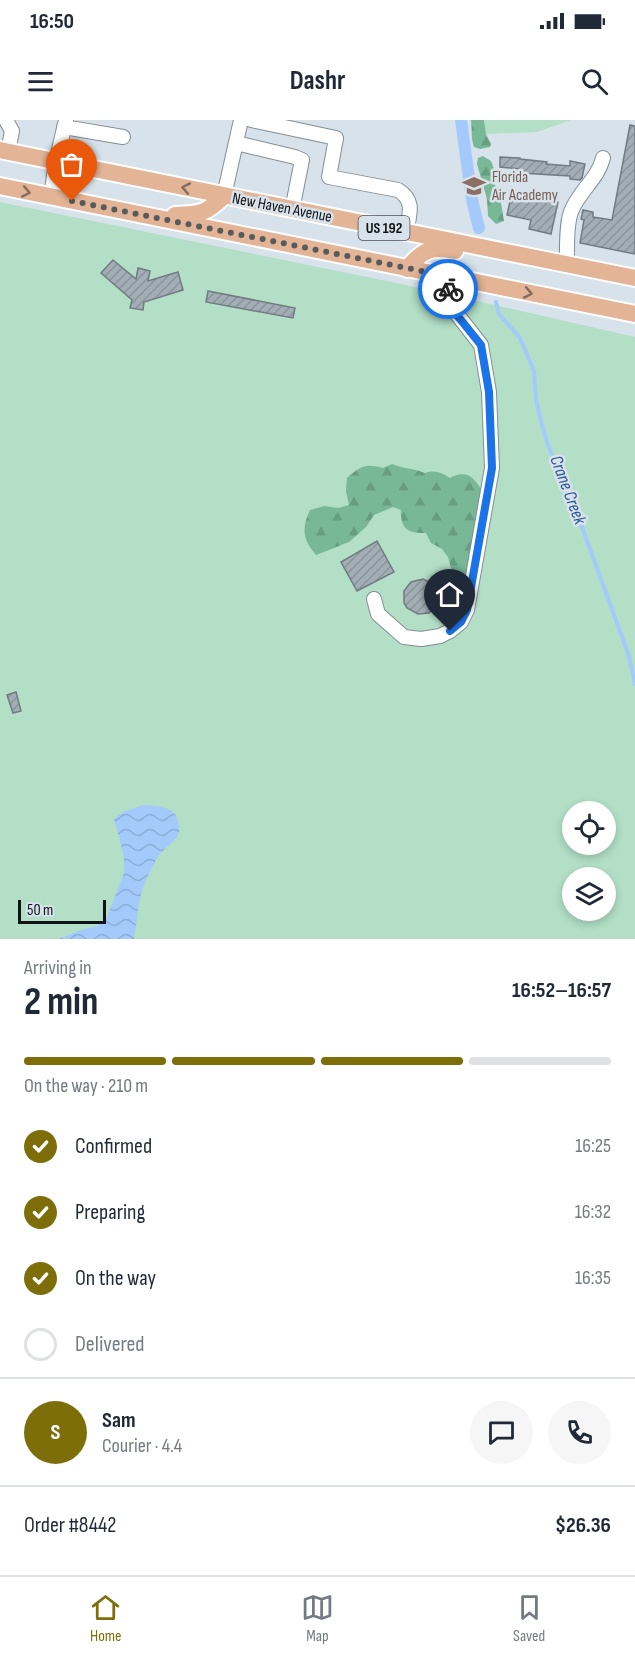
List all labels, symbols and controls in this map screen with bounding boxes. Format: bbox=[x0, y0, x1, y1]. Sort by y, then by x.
text: 16:50 bbox=[30, 8, 74, 35]
icon: menu bbox=[24, 65, 57, 98]
text: Dashr bbox=[290, 65, 345, 97]
icon: search bbox=[578, 65, 611, 98]
pin bbox=[46, 139, 97, 201]
icon: bag bbox=[55, 148, 88, 181]
place label: Florida Air Academy bbox=[491, 168, 558, 205]
school or university icon: Florida Air Academy bbox=[461, 173, 487, 199]
one-way arrow bbox=[182, 182, 192, 195]
one-way arrow bbox=[20, 184, 30, 197]
street label: New Haven Avenue bbox=[230, 189, 334, 227]
road number: US 192 bbox=[358, 216, 410, 240]
courier bbox=[418, 259, 478, 319]
icon: bike bbox=[432, 273, 465, 306]
one-way arrow bbox=[523, 285, 533, 298]
water label: Crane Creek bbox=[545, 453, 591, 529]
pin bbox=[424, 569, 475, 631]
icon: home bbox=[433, 578, 466, 611]
map controls bbox=[562, 801, 616, 921]
button: locate bbox=[562, 801, 616, 855]
button: layers bbox=[562, 867, 616, 921]
scale bar bbox=[18, 897, 106, 924]
text: 50 m bbox=[27, 901, 53, 920]
text: Arriving in bbox=[24, 956, 92, 980]
text: 16:52–16:57 bbox=[512, 977, 611, 1004]
text: 2 min bbox=[24, 979, 98, 1026]
text: On the way · 210 m bbox=[24, 1074, 148, 1098]
icon: check bbox=[24, 1130, 57, 1163]
text: Confirmed bbox=[75, 1133, 152, 1160]
text: 16:25 bbox=[575, 1134, 611, 1158]
icon: check bbox=[24, 1196, 57, 1229]
text: Preparing bbox=[75, 1199, 145, 1226]
text: 16:32 bbox=[575, 1200, 611, 1224]
icon: check bbox=[24, 1262, 57, 1295]
text: On the way bbox=[75, 1265, 156, 1292]
text: 16:35 bbox=[575, 1266, 611, 1290]
text: Delivered bbox=[75, 1331, 144, 1358]
button: chat bbox=[470, 1401, 533, 1464]
button: phone bbox=[548, 1401, 611, 1464]
text: Sam bbox=[102, 1407, 136, 1434]
text: S bbox=[51, 1419, 60, 1446]
text: Courier · 4.4 bbox=[102, 1434, 182, 1458]
text: Order #8442 bbox=[24, 1512, 116, 1539]
text: $26.36 bbox=[555, 1512, 611, 1539]
tab: Home bbox=[89, 1591, 122, 1646]
tab: Map bbox=[301, 1591, 334, 1646]
tab: Saved bbox=[513, 1591, 546, 1646]

